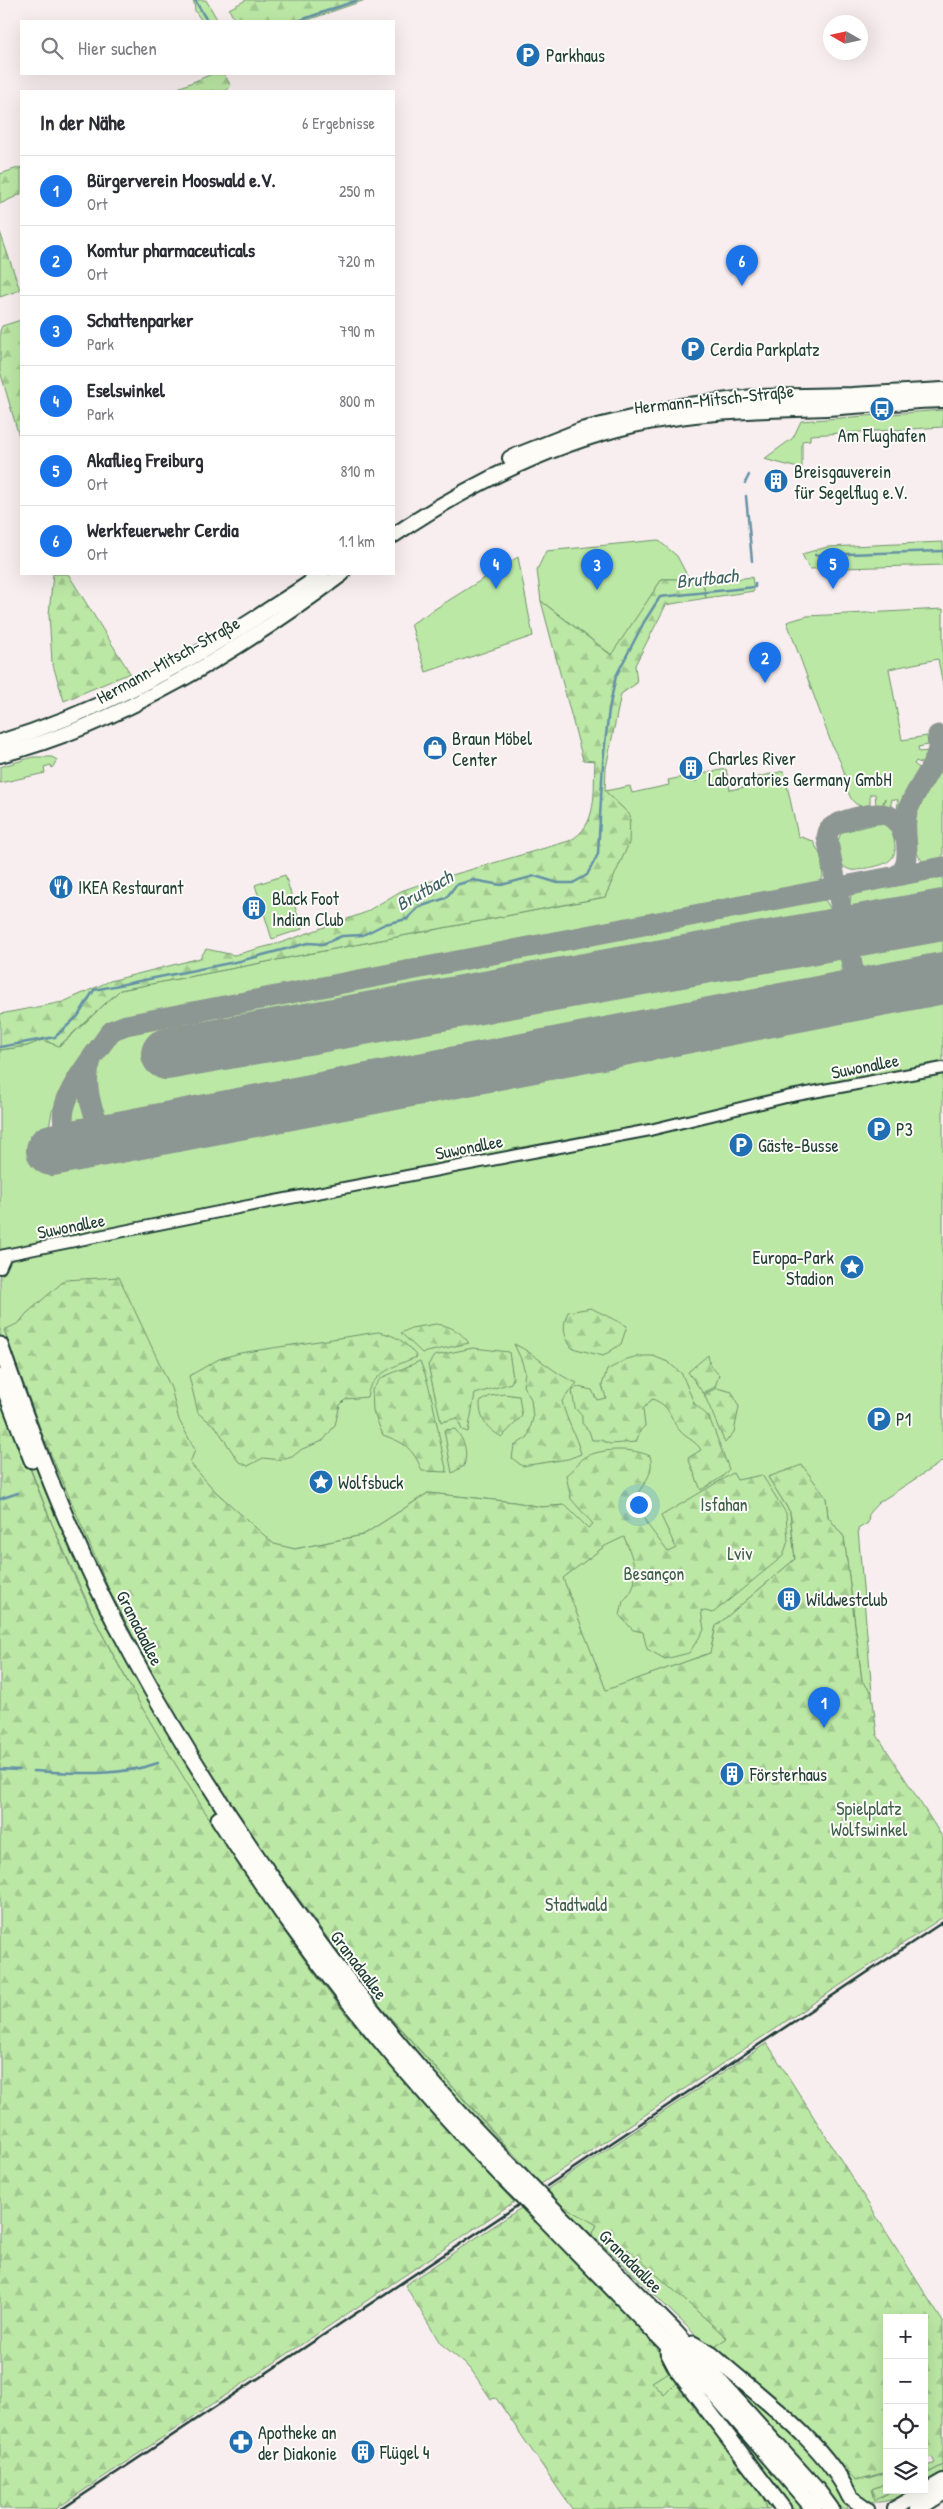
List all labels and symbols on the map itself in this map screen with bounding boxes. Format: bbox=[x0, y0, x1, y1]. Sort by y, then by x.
north arrow bbox=[823, 15, 868, 60]
parking icon: Parkhaus bbox=[515, 42, 541, 68]
place label: Parkhaus bbox=[546, 43, 605, 68]
pin: 6 bbox=[726, 245, 758, 286]
parking icon: Cerdia Parkplatz bbox=[680, 336, 706, 362]
place label: Cerdia Parkplatz bbox=[710, 337, 820, 362]
street label: Hermann-Mitsch-Straße bbox=[633, 378, 795, 420]
bus stop icon: Am Flughafen bbox=[869, 396, 895, 422]
place label: Am Flughafen bbox=[838, 423, 926, 448]
place label: Breisgauverein für Segelflug e.V. bbox=[794, 459, 908, 505]
building icon: Breisgauverein für Segelflug e.V. bbox=[763, 468, 789, 494]
pin: 4 bbox=[480, 548, 512, 589]
pin: 5 bbox=[817, 548, 849, 589]
pin: 3 bbox=[581, 549, 613, 590]
water label: Brutbach bbox=[675, 562, 741, 594]
street label: Hermann-Mitsch-Straße bbox=[92, 610, 244, 710]
pin: 2 bbox=[749, 642, 781, 683]
place label: Braun Möbel Center bbox=[452, 726, 532, 772]
shop icon: Braun Möbel Center bbox=[422, 735, 448, 761]
place label: Charles River Laboratories Germany GmbH bbox=[708, 746, 892, 792]
building icon: Charles River Laboratories Germany GmbH bbox=[678, 755, 704, 781]
water label: Brutbach bbox=[391, 862, 459, 917]
restaurant icon: IKEA Restaurant bbox=[48, 874, 74, 900]
place label: IKEA Restaurant bbox=[78, 875, 184, 900]
place label: Black Foot Indian Club bbox=[272, 886, 344, 932]
building icon: Black Foot Indian Club bbox=[241, 895, 267, 921]
street label: Suwonallee bbox=[829, 1047, 901, 1085]
parking icon: P3 bbox=[866, 1116, 892, 1142]
place label: P3 bbox=[896, 1117, 913, 1142]
street label: Suwonallee bbox=[433, 1128, 505, 1166]
parking icon: Gäste-Busse bbox=[728, 1132, 754, 1158]
place label: Gäste-Busse bbox=[758, 1133, 839, 1158]
street label: Suwonallee bbox=[35, 1207, 107, 1245]
place label: Europa-Park Stadion bbox=[753, 1245, 835, 1291]
place icon: Europa-Park Stadion bbox=[839, 1254, 865, 1280]
parking icon: P1 bbox=[866, 1406, 892, 1432]
place label: P1 bbox=[896, 1407, 911, 1432]
place icon: Wolfsbuck bbox=[308, 1469, 334, 1495]
place label: Wolfsbuck bbox=[338, 1470, 404, 1495]
your location bbox=[626, 1492, 652, 1518]
park label: Isfahan bbox=[700, 1492, 748, 1517]
park label: Lviv bbox=[727, 1541, 753, 1566]
park label: Besançon bbox=[624, 1561, 684, 1586]
street label: Granadaallee bbox=[110, 1586, 170, 1670]
building icon: Wildwestclub bbox=[776, 1586, 802, 1612]
place label: Wildwestclub bbox=[806, 1587, 888, 1612]
pin: 1 bbox=[808, 1687, 840, 1728]
building icon: Försterhaus bbox=[719, 1761, 745, 1787]
place label: Försterhaus bbox=[749, 1762, 827, 1787]
park label: Spielplatz Wolfswinkel bbox=[831, 1796, 907, 1842]
park label: Stadtwald bbox=[545, 1892, 607, 1917]
street label: Granadaallee bbox=[325, 1925, 393, 2005]
street label: Granadaallee bbox=[594, 2224, 668, 2298]
place label: Apotheke an der Diakonie bbox=[258, 2420, 337, 2466]
pharmacy icon: Apotheke an der Diakonie bbox=[228, 2429, 254, 2455]
building icon: Flügel 4 bbox=[350, 2439, 376, 2465]
place label: Flügel 4 bbox=[379, 2440, 430, 2465]

